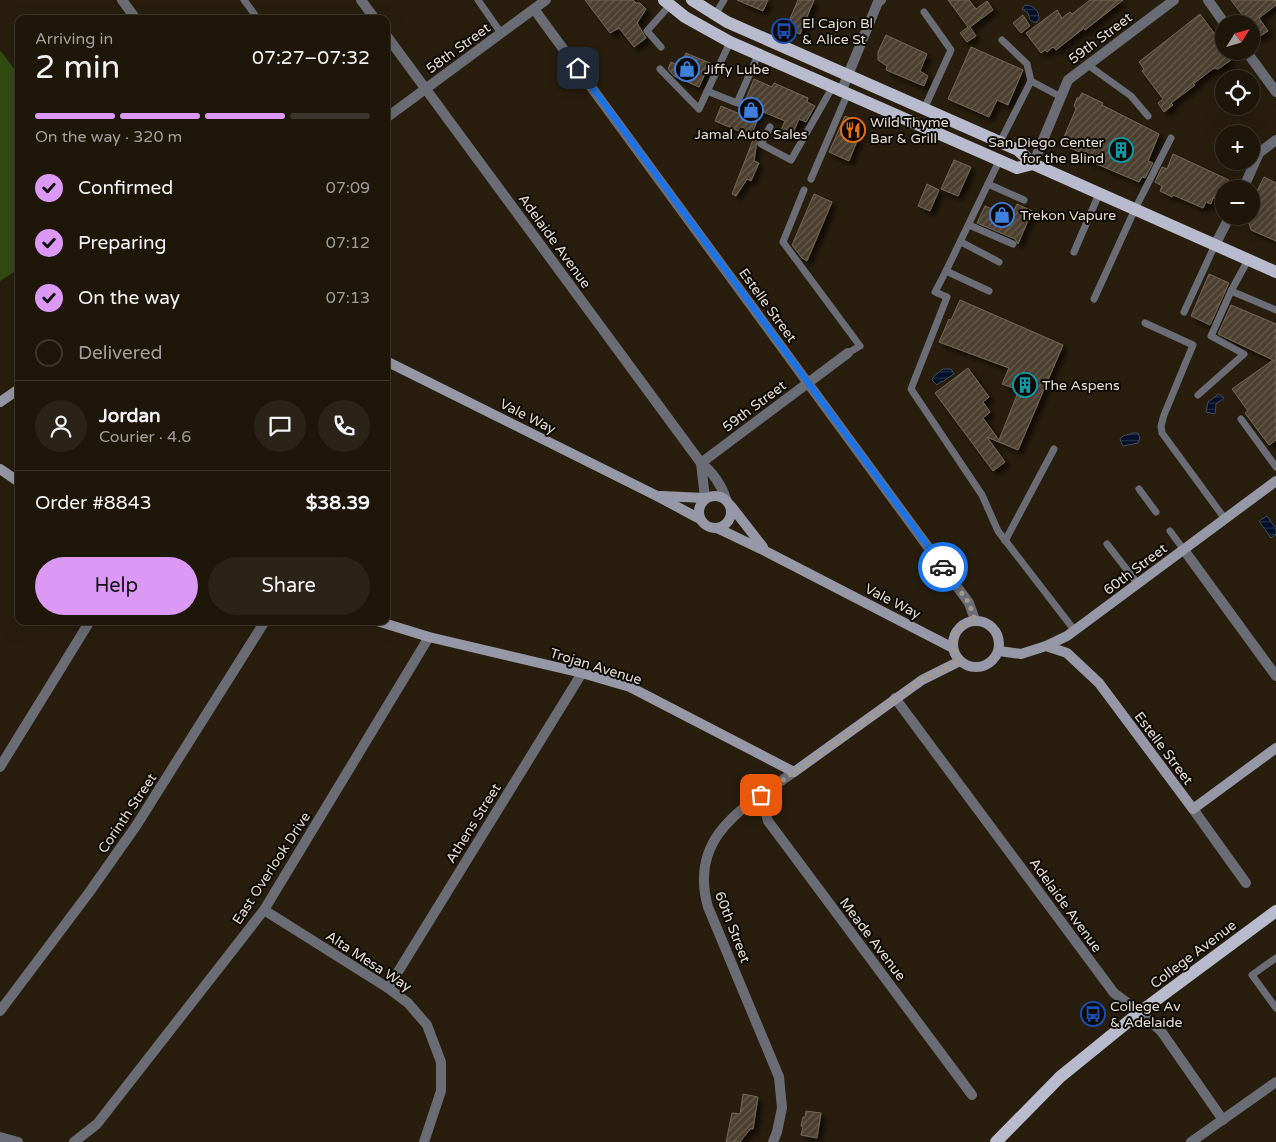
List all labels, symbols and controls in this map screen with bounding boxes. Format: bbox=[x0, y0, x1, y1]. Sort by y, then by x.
street label: 59th Street bbox=[1065, 9, 1136, 68]
place label: El Cajon Bl & Alice St bbox=[802, 15, 873, 48]
north arrow bbox=[1215, 15, 1260, 60]
map controls bbox=[1215, 15, 1260, 225]
bus stop icon: El Cajon Bl & Alice St bbox=[771, 18, 797, 44]
street label: 58th Street bbox=[423, 19, 494, 77]
text: Arriving in bbox=[35, 29, 113, 49]
text: 07:27–07:32 bbox=[252, 47, 370, 69]
pin bbox=[557, 47, 599, 89]
text: 2 min bbox=[35, 49, 120, 87]
icon: home bbox=[564, 54, 592, 82]
shop icon: Jiffy Lube bbox=[674, 56, 700, 82]
place label: Jiffy Lube bbox=[704, 61, 769, 78]
button: locate bbox=[1215, 70, 1260, 115]
shop icon: Jamal Auto Sales bbox=[738, 97, 764, 123]
place label: Wild Thyme Bar & Grill bbox=[870, 114, 949, 147]
restaurant icon: Wild Thyme Bar & Grill bbox=[840, 117, 866, 143]
button: + bbox=[1215, 125, 1260, 170]
place label: Jamal Auto Sales bbox=[694, 126, 808, 143]
text: On the way · 320 m bbox=[35, 127, 182, 147]
place label: San Diego Center for the Blind bbox=[988, 134, 1105, 167]
building icon: San Diego Center for the Blind bbox=[1108, 137, 1134, 163]
icon: check bbox=[35, 174, 63, 202]
text: Confirmed bbox=[78, 177, 173, 199]
text: 07:09 bbox=[326, 178, 370, 198]
button: − bbox=[1215, 180, 1260, 225]
street label: Adelaide Avenue bbox=[515, 191, 595, 292]
shop icon: Trekon Vapure bbox=[989, 202, 1015, 228]
place label: Trekon Vapure bbox=[1020, 207, 1116, 224]
icon: check bbox=[35, 229, 63, 257]
text: Preparing bbox=[78, 232, 167, 254]
text: 07:12 bbox=[326, 233, 370, 253]
street label: Estelle Street bbox=[735, 265, 800, 346]
icon: check bbox=[35, 284, 63, 312]
text: On the way bbox=[78, 287, 180, 309]
text: 07:13 bbox=[326, 288, 370, 308]
text: Delivered bbox=[78, 342, 163, 364]
building icon: The Aspens bbox=[1012, 372, 1038, 398]
street label: 59th Street bbox=[719, 377, 790, 436]
place label: The Aspens bbox=[1042, 377, 1120, 394]
street label: Vale Way bbox=[497, 395, 559, 438]
button: person bbox=[35, 400, 87, 452]
button: chat bbox=[254, 400, 306, 452]
button: phone bbox=[318, 400, 370, 452]
text: Jordan bbox=[99, 405, 161, 427]
text: Courier · 4.6 bbox=[99, 427, 191, 447]
text: Order #8843 bbox=[35, 492, 152, 514]
text: $38.39 bbox=[306, 492, 370, 514]
street label: 60th Street bbox=[1100, 540, 1171, 599]
courier bbox=[918, 542, 968, 592]
icon: car bbox=[929, 553, 957, 581]
button: Help bbox=[35, 557, 198, 615]
button: Share bbox=[208, 557, 370, 615]
street label: Vale Way bbox=[862, 580, 924, 623]
street label: Trojan Avenue bbox=[548, 644, 644, 689]
street label: Estelle Street bbox=[1131, 708, 1197, 789]
street label: Corinth Street bbox=[94, 770, 161, 856]
pin bbox=[740, 774, 782, 816]
street label: Athens Street bbox=[442, 780, 505, 866]
icon: bag bbox=[747, 781, 775, 809]
street label: East Overlook Drive bbox=[229, 809, 314, 928]
street label: Adelaide Avenue bbox=[1026, 855, 1106, 956]
street label: 60th Street bbox=[711, 889, 754, 966]
street label: Meade Avenue bbox=[836, 894, 909, 984]
street label: College Avenue bbox=[1147, 916, 1240, 992]
street label: Alta Mesa Way bbox=[323, 927, 415, 996]
place label: College Av & Adelaide bbox=[1110, 998, 1183, 1031]
bus stop icon: College Av & Adelaide bbox=[1080, 1001, 1106, 1027]

